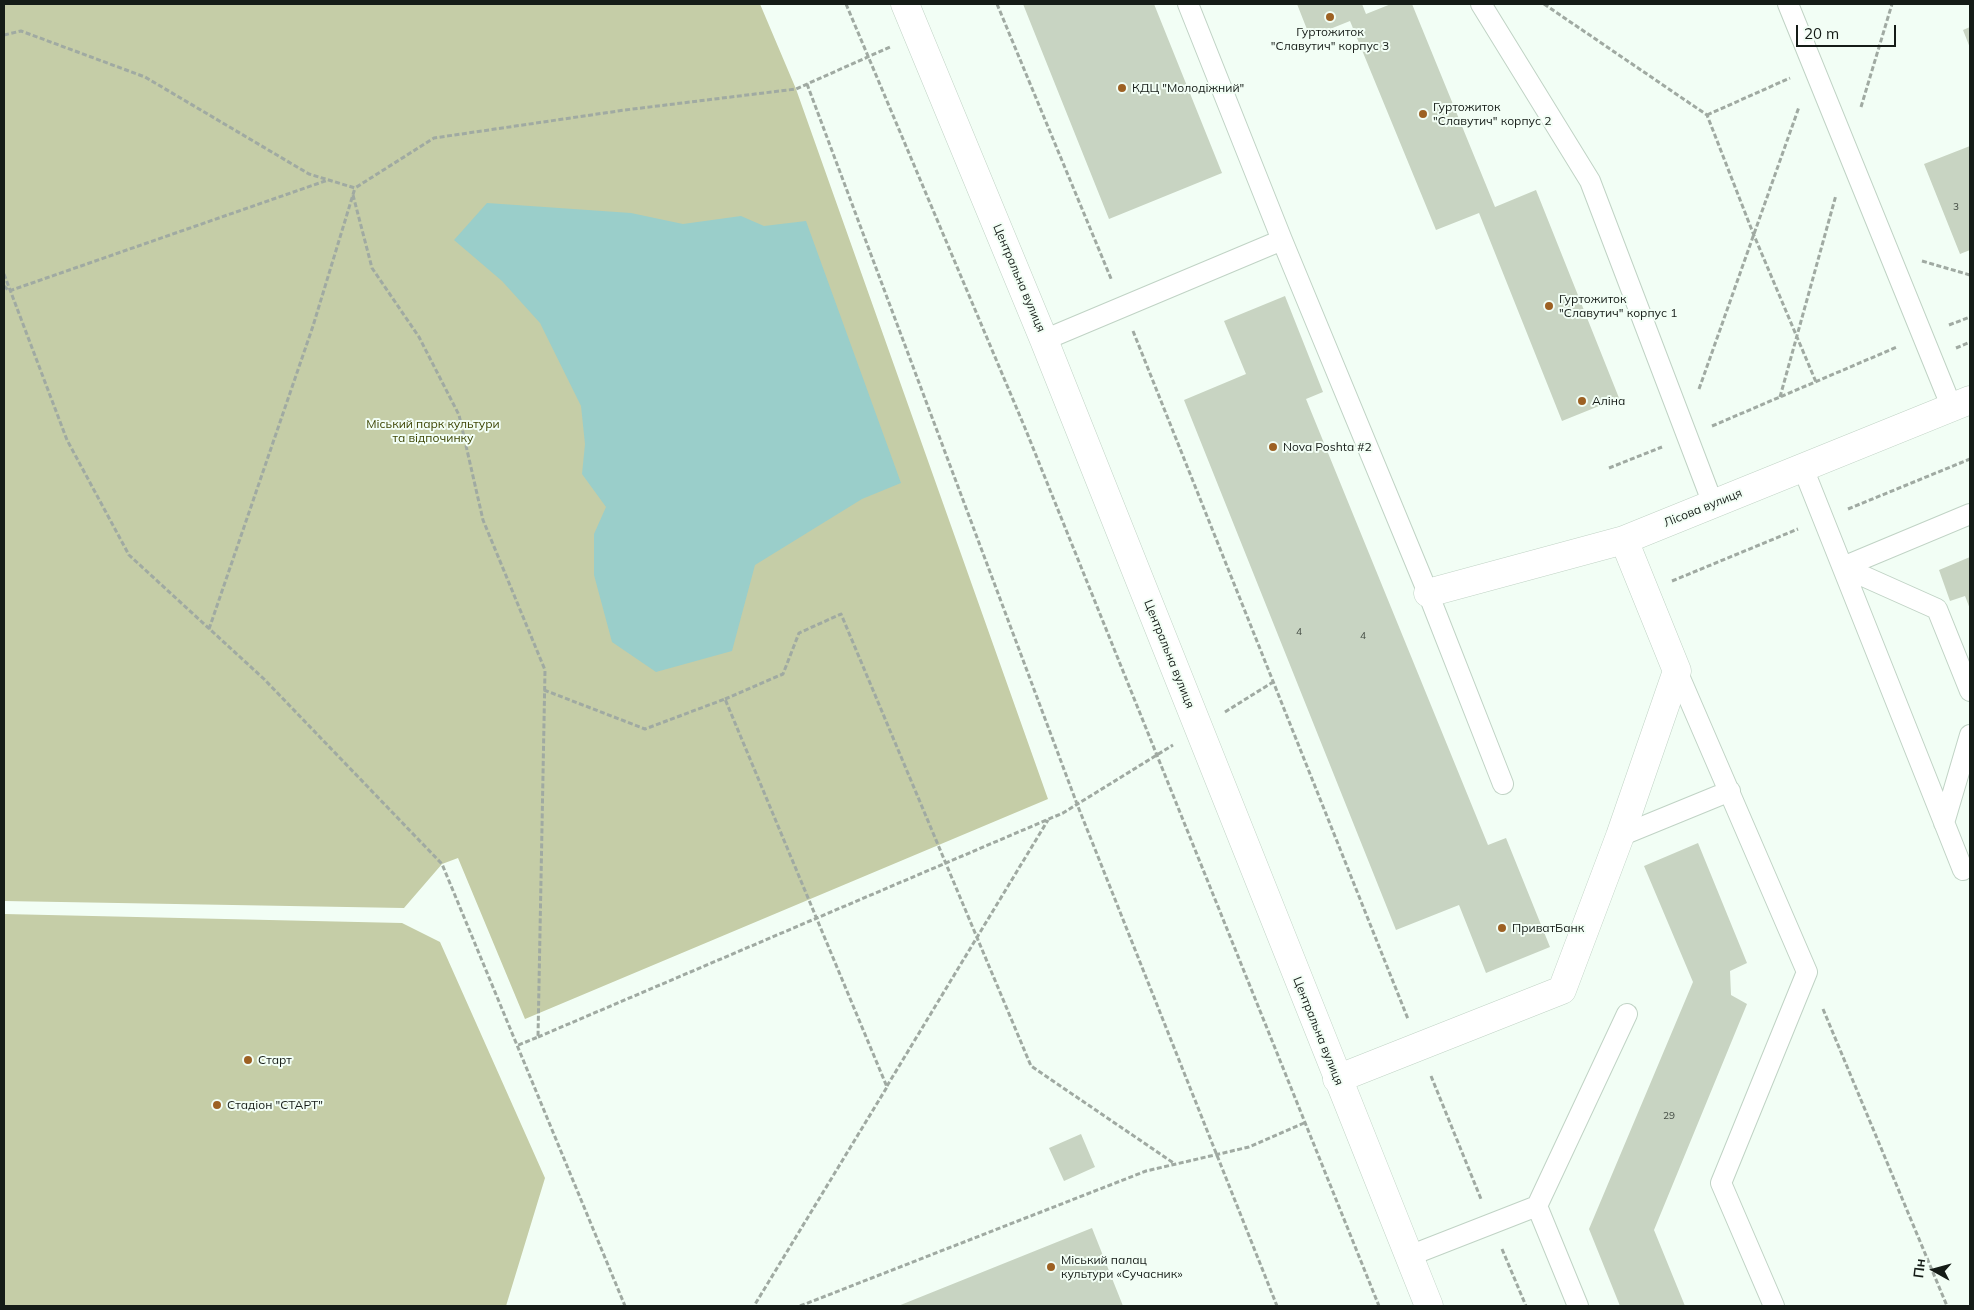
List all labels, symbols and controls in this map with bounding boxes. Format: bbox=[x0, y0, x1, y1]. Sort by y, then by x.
marker: Гуртожиток "Славутич" корпус 3 bbox=[1324, 11, 1336, 23]
scale bar bbox=[1799, 15, 1899, 47]
text: 20 m bbox=[1804, 24, 1839, 43]
place label: Гуртожиток "Славутич" корпус 3 bbox=[1271, 25, 1389, 53]
place label: КДЦ "Молодіжний" bbox=[1132, 81, 1244, 95]
marker: КДЦ "Молодіжний" bbox=[1116, 82, 1128, 94]
place label: Гуртожиток "Славутич" корпус 2 bbox=[1433, 100, 1551, 128]
marker: Гуртожиток "Славутич" корпус 2 bbox=[1417, 108, 1429, 120]
house number: 3 bbox=[1953, 201, 1959, 213]
street label: Центральна вулиця bbox=[990, 222, 1048, 334]
place label: Гуртожиток "Славутич" корпус 1 bbox=[1559, 292, 1677, 320]
marker: Гуртожиток "Славутич" корпус 1 bbox=[1543, 300, 1555, 312]
place label: Аліна bbox=[1592, 394, 1625, 408]
marker: Аліна bbox=[1576, 395, 1588, 407]
park label: Міський парк культури та відпочинку bbox=[366, 417, 500, 445]
place label: Nova Poshta #2 bbox=[1283, 440, 1372, 454]
marker: Nova Poshta #2 bbox=[1267, 441, 1279, 453]
street label: Лісова вулиця bbox=[1662, 486, 1744, 530]
street label: Центральна вулиця bbox=[1141, 598, 1197, 710]
house number: 4 bbox=[1296, 626, 1302, 638]
house number: 4 bbox=[1360, 630, 1366, 642]
place label: ПриватБанк bbox=[1512, 921, 1584, 935]
marker: ПриватБанк bbox=[1496, 922, 1508, 934]
street label: Центральна вулиця bbox=[1290, 975, 1346, 1087]
place label: Старт bbox=[258, 1053, 292, 1067]
marker: Старт bbox=[242, 1054, 254, 1066]
place label: Стадіон "СТАРТ" bbox=[227, 1098, 323, 1112]
marker: Стадіон "СТАРТ" bbox=[211, 1099, 223, 1111]
house number: 29 bbox=[1663, 1110, 1675, 1122]
north arrow bbox=[1909, 1245, 1959, 1295]
place label: Міський палац культури «Сучасник» bbox=[1061, 1253, 1183, 1281]
text: Пн bbox=[1909, 1257, 1929, 1279]
marker: Міський палац культури «Сучасник» bbox=[1045, 1261, 1057, 1273]

